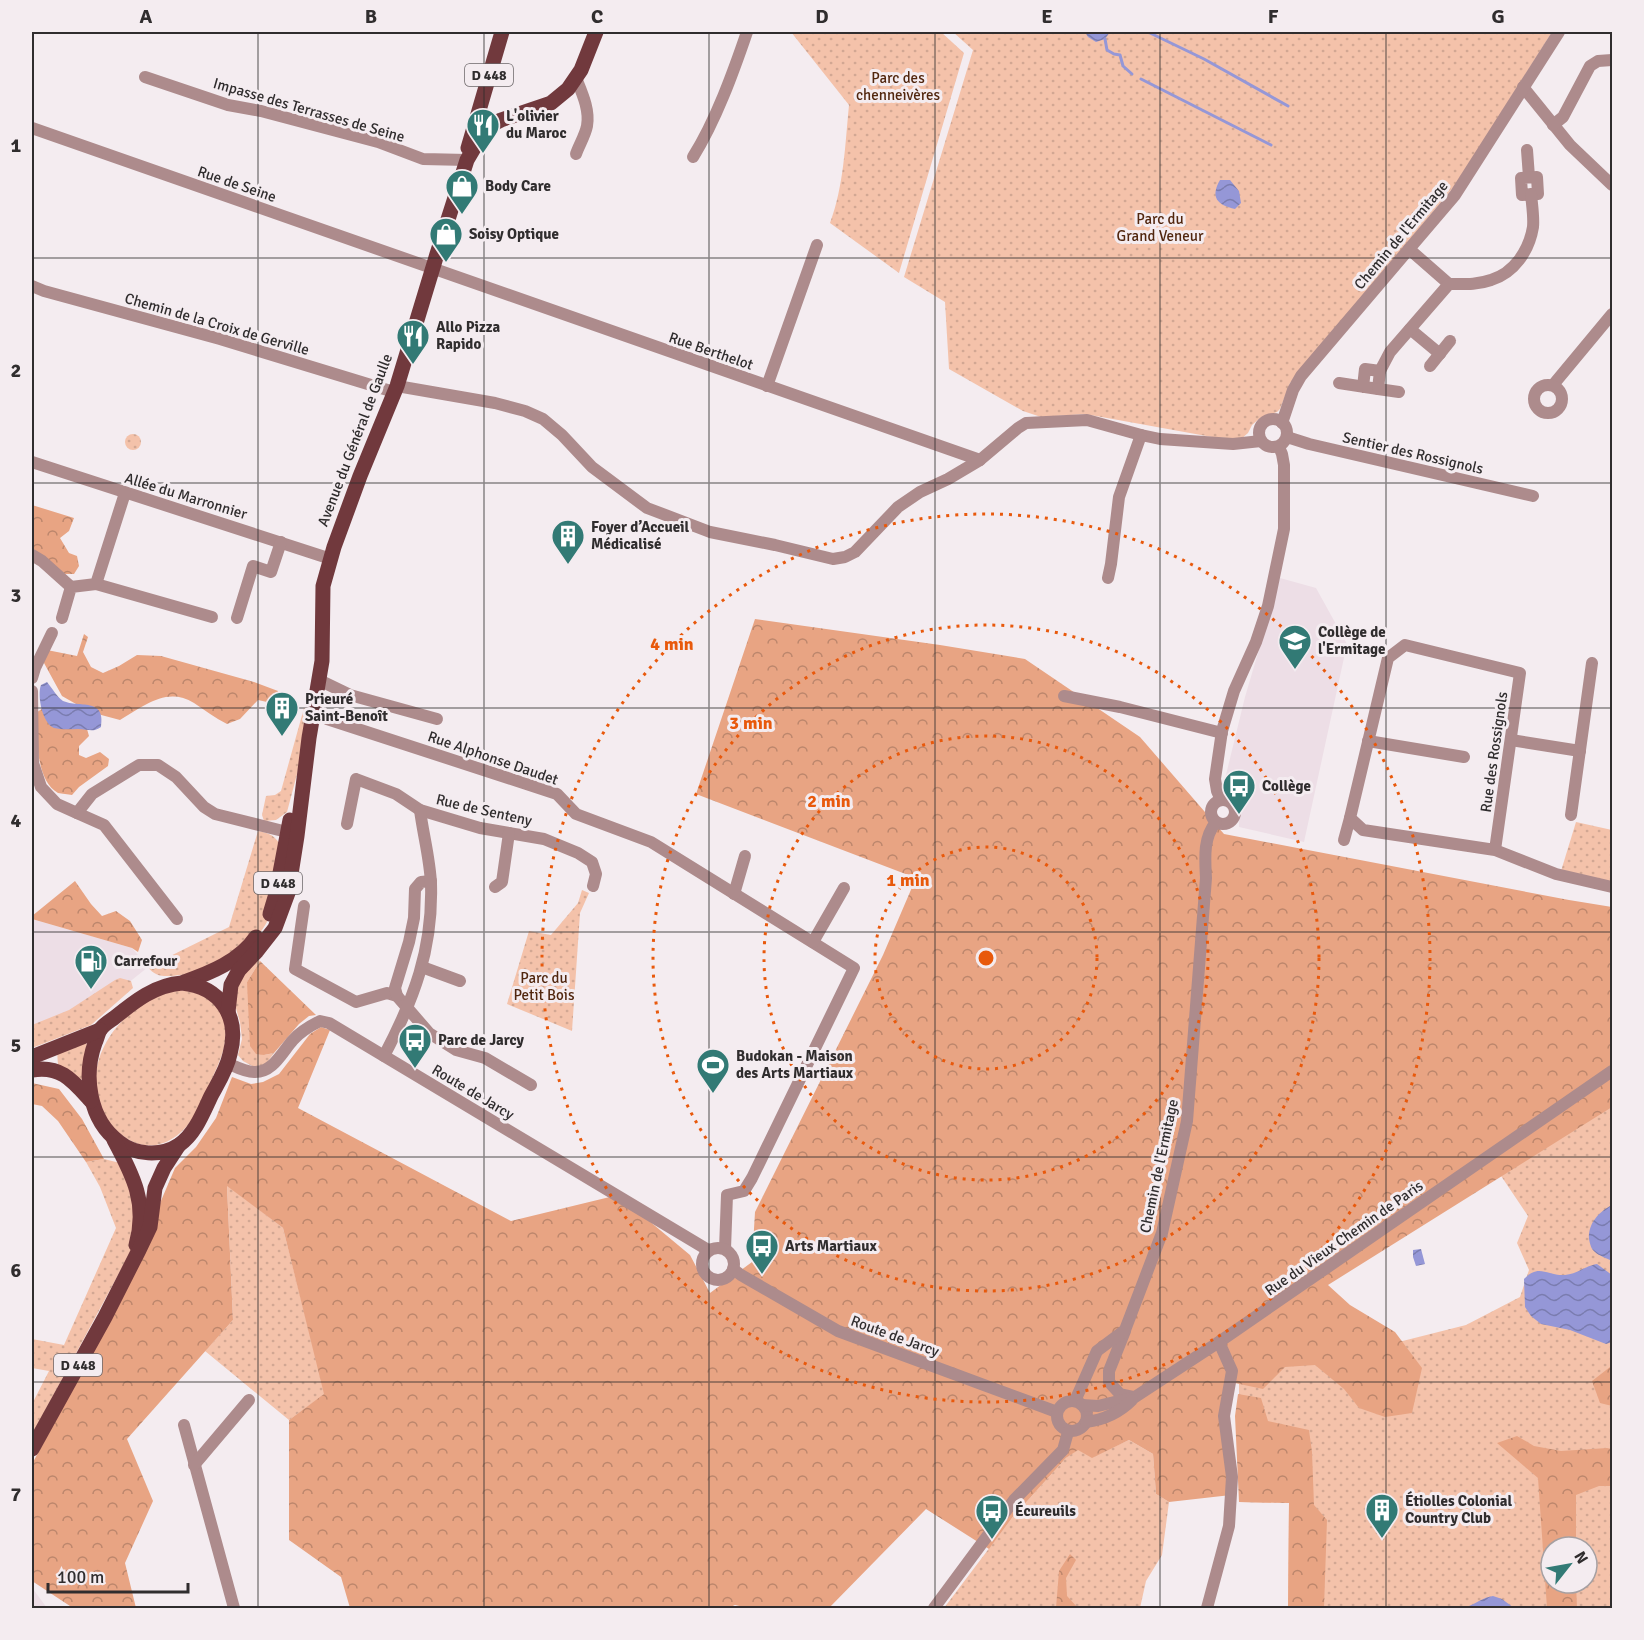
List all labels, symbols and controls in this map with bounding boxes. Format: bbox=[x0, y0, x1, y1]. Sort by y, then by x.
text: A bbox=[140, 4, 153, 29]
text: B bbox=[365, 4, 377, 29]
text: C bbox=[591, 4, 603, 29]
text: D bbox=[815, 4, 829, 29]
text: E bbox=[1041, 4, 1053, 29]
text: F bbox=[1268, 4, 1279, 29]
text: G bbox=[1491, 4, 1505, 29]
road number: D 448 bbox=[465, 64, 513, 86]
park label: Parc des chenneivères bbox=[856, 69, 940, 104]
street label: Impasse des Terrasses de Seine bbox=[211, 74, 407, 146]
restaurant icon: L'olivier du Maroc bbox=[465, 107, 501, 154]
place label: L'olivier du Maroc bbox=[506, 107, 567, 142]
text: 1 bbox=[11, 133, 22, 158]
street label: Rue de Seine bbox=[195, 162, 279, 206]
shop icon: Body Care bbox=[444, 168, 480, 215]
place label: Body Care bbox=[485, 177, 551, 195]
street label: Chemin de l'Ermitage bbox=[1350, 177, 1452, 293]
park label: Parc du Grand Veneur bbox=[1117, 210, 1204, 245]
shop icon: Soisy Optique bbox=[428, 216, 464, 263]
place label: Soisy Optique bbox=[469, 225, 559, 243]
street label: Chemin de la Croix de Gerville bbox=[123, 289, 311, 359]
restaurant icon: Allo Pizza Rapido bbox=[395, 318, 431, 365]
place label: Allo Pizza Rapido bbox=[436, 318, 500, 353]
street label: Rue Berthelot bbox=[666, 328, 756, 374]
street label: Avenue du Général de Gaulle bbox=[314, 351, 396, 529]
text: 2 bbox=[11, 358, 21, 383]
street label: Sentier des Rossignols bbox=[1341, 428, 1486, 478]
street label: Allée du Marronnier bbox=[123, 469, 250, 523]
building icon: Foyer d’Accueil Médicalisé bbox=[550, 518, 586, 565]
place label: Foyer d’Accueil Médicalisé bbox=[591, 518, 690, 553]
text: 3 bbox=[11, 583, 21, 608]
school or university icon: Collège de l'Ermitage bbox=[1277, 623, 1313, 670]
place label: Collège de l'Ermitage bbox=[1318, 623, 1386, 658]
text: 4 min bbox=[650, 633, 694, 655]
building icon: Prieuré Saint-Benoît bbox=[264, 690, 300, 737]
place label: Prieuré Saint-Benoît bbox=[305, 690, 388, 725]
street label: Rue des Rossignols bbox=[1477, 690, 1511, 813]
text: 3 min bbox=[729, 712, 773, 734]
street label: Rue Alphonse Daudet bbox=[425, 727, 561, 789]
bus stop icon: Collège bbox=[1221, 768, 1257, 815]
place label: Collège bbox=[1262, 777, 1311, 795]
street label: Rue de Senteny bbox=[434, 790, 534, 830]
text: 2 min bbox=[807, 790, 851, 812]
text: 4 bbox=[11, 808, 22, 833]
text: 1 min bbox=[886, 869, 930, 891]
road number: D 448 bbox=[254, 872, 302, 894]
fuel station icon: Carrefour bbox=[73, 943, 109, 990]
centre of rings bbox=[976, 948, 996, 968]
place label: Carrefour bbox=[114, 952, 177, 970]
park label: Parc du Petit Bois bbox=[513, 969, 575, 1004]
bus stop icon: Parc de Jarcy bbox=[397, 1022, 433, 1069]
place label: Parc de Jarcy bbox=[438, 1031, 525, 1049]
text: 5 bbox=[11, 1033, 21, 1058]
sports icon: Budokan - Maison des Arts Martiaux bbox=[695, 1047, 731, 1094]
place label: Budokan - Maison des Arts Martiaux bbox=[736, 1047, 854, 1082]
street label: Route de Jarcy bbox=[429, 1060, 517, 1124]
street label: Chemin de l'Ermitage bbox=[1136, 1098, 1182, 1234]
street label: Rue du Vieux Chemin de Paris bbox=[1261, 1176, 1427, 1300]
bus stop icon: Arts Martiaux bbox=[744, 1228, 780, 1275]
place label: Arts Martiaux bbox=[785, 1237, 877, 1255]
text: 6 bbox=[11, 1258, 22, 1283]
street label: Route de Jarcy bbox=[848, 1312, 942, 1360]
road number: D 448 bbox=[54, 1354, 102, 1376]
text: 7 bbox=[11, 1482, 22, 1507]
place label: Étiolles Colonial Country Club bbox=[1405, 1491, 1512, 1527]
building icon: Étiolles Colonial Country Club bbox=[1364, 1492, 1400, 1539]
bus stop icon: Écureuils bbox=[974, 1493, 1010, 1540]
place label: Écureuils bbox=[1015, 1501, 1076, 1520]
north arrow bbox=[1539, 1535, 1599, 1595]
text: N bbox=[1570, 1548, 1592, 1568]
scale bar bbox=[48, 1556, 188, 1594]
text: 100 m bbox=[57, 1566, 104, 1588]

